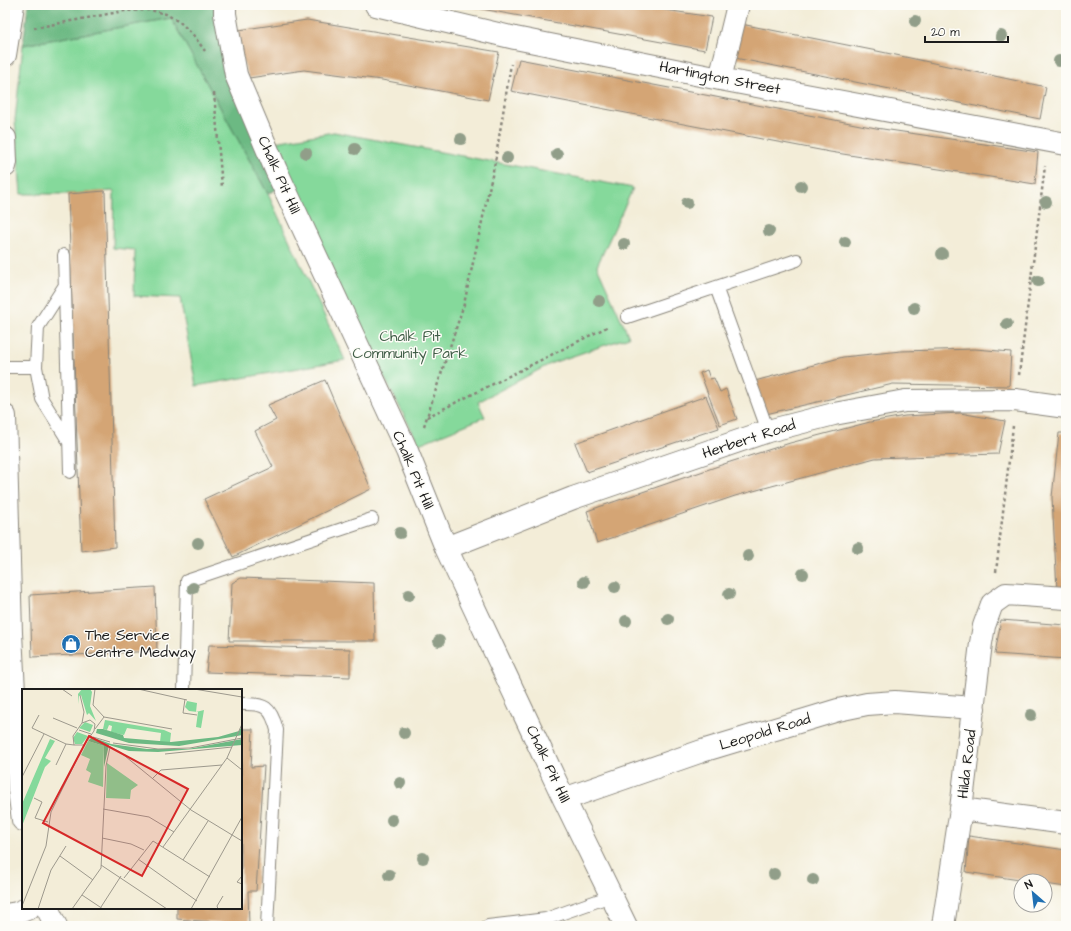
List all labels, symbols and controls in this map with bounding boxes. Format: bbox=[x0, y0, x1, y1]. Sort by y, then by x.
scale bar bbox=[925, 18, 1008, 44]
text: 20 m bbox=[931, 24, 960, 41]
street label: Hartington Street bbox=[658, 56, 782, 101]
street label: Chalk Pit Hill bbox=[252, 133, 306, 217]
park label: Chalk Pit Community Park bbox=[353, 326, 467, 365]
street label: Herbert Road bbox=[700, 414, 799, 464]
street label: Chalk Pit Hill bbox=[387, 428, 439, 512]
place label: The Service Centre Medway bbox=[85, 625, 196, 664]
shop icon: The Service Centre Medway bbox=[60, 633, 82, 655]
inset map bbox=[22, 689, 242, 909]
street label: Leopold Road bbox=[717, 708, 813, 756]
street label: Chalk Pit Hill bbox=[521, 722, 575, 806]
street label: Hilda Road bbox=[952, 728, 982, 800]
north arrow bbox=[1013, 873, 1053, 913]
text: N bbox=[1022, 876, 1035, 893]

